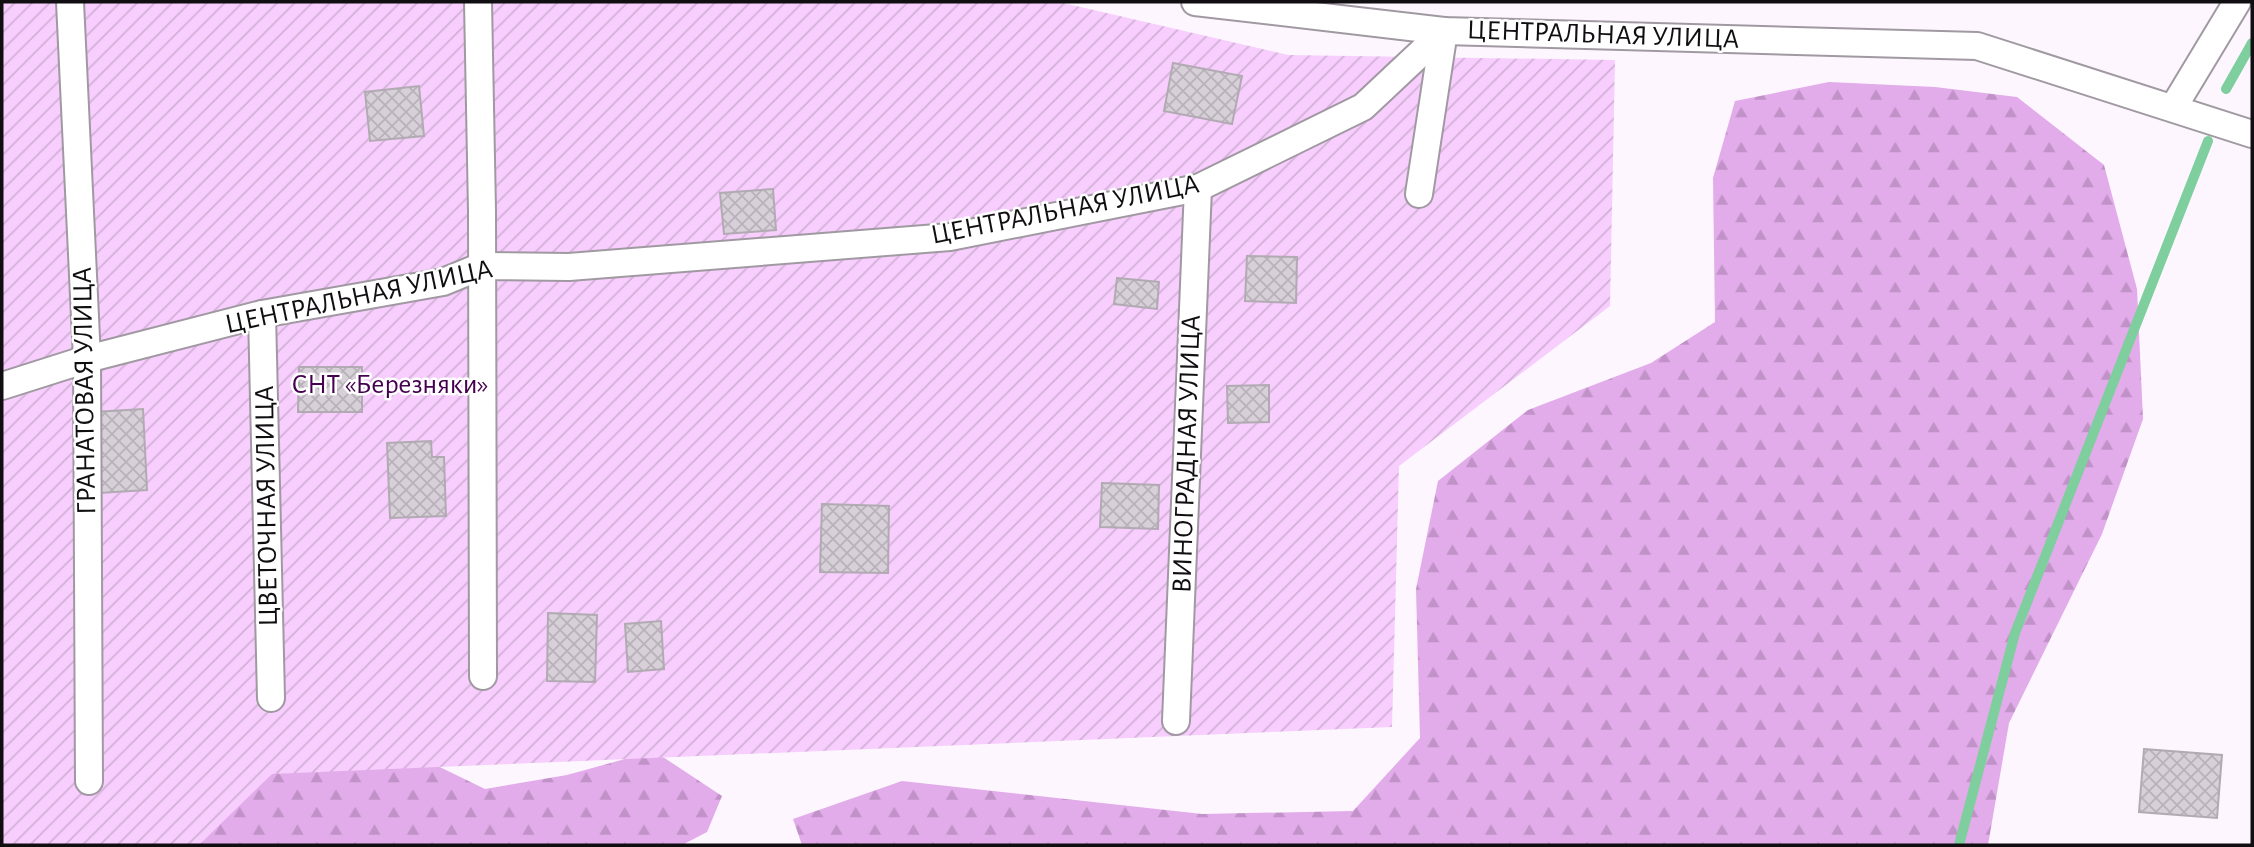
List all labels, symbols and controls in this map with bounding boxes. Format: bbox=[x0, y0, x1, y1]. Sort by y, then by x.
street label: ЦЕНТРАЛЬНАЯ УЛИЦА bbox=[1466, 16, 1740, 54]
street label: ЦЕНТРАЛЬНАЯ УЛИЦА bbox=[929, 170, 1201, 250]
street label: ЦЕНТРАЛЬНАЯ УЛИЦА bbox=[223, 255, 495, 339]
street label: ГРАНАТОВАЯ УЛИЦА bbox=[69, 267, 101, 515]
street label: ВИНОГРАДНАЯ УЛИЦА bbox=[1168, 314, 1206, 594]
park label: СНТ «Березняки» bbox=[291, 371, 489, 399]
street label: ЦВЕТОЧНАЯ УЛИЦА bbox=[251, 385, 283, 627]

